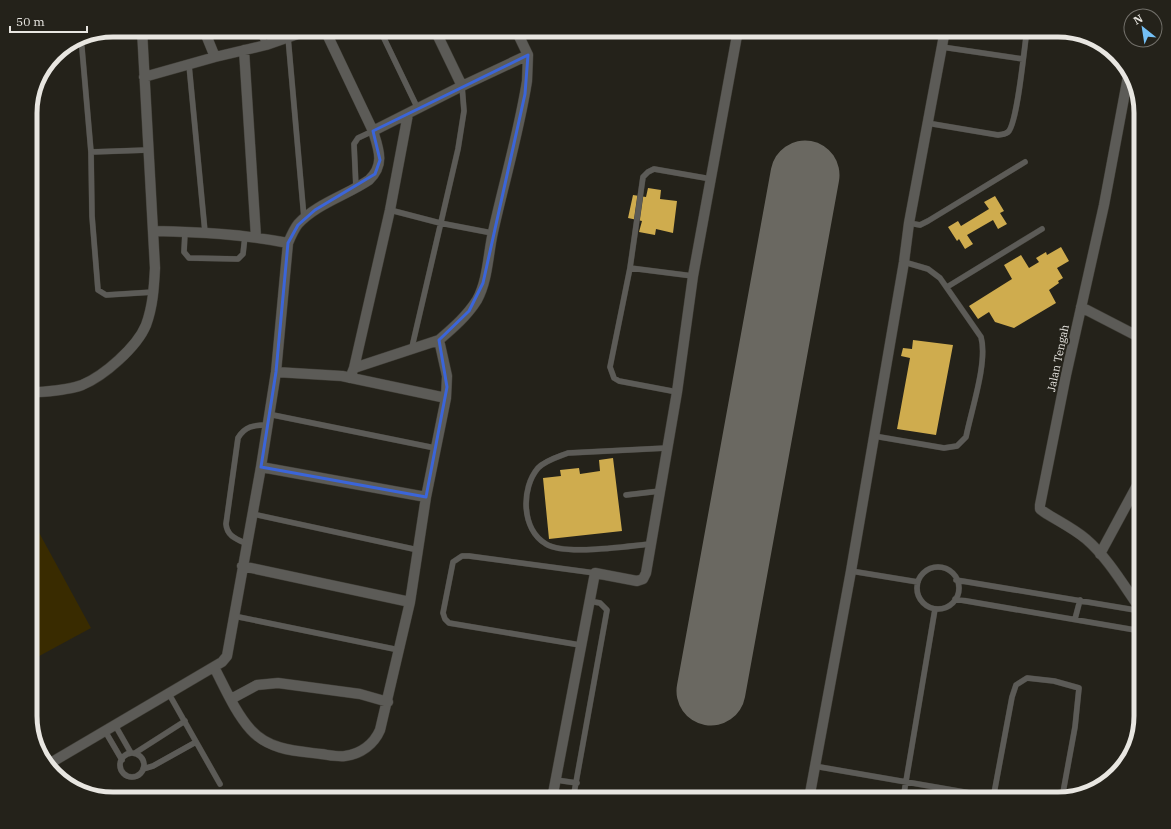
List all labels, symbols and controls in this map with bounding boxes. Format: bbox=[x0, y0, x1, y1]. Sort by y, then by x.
scale bar bbox=[10, 8, 87, 34]
north arrow bbox=[1123, 8, 1163, 48]
text: N bbox=[1131, 11, 1146, 28]
text: 50 m bbox=[16, 14, 45, 29]
street label: Jalan Tengah bbox=[1044, 323, 1072, 393]

